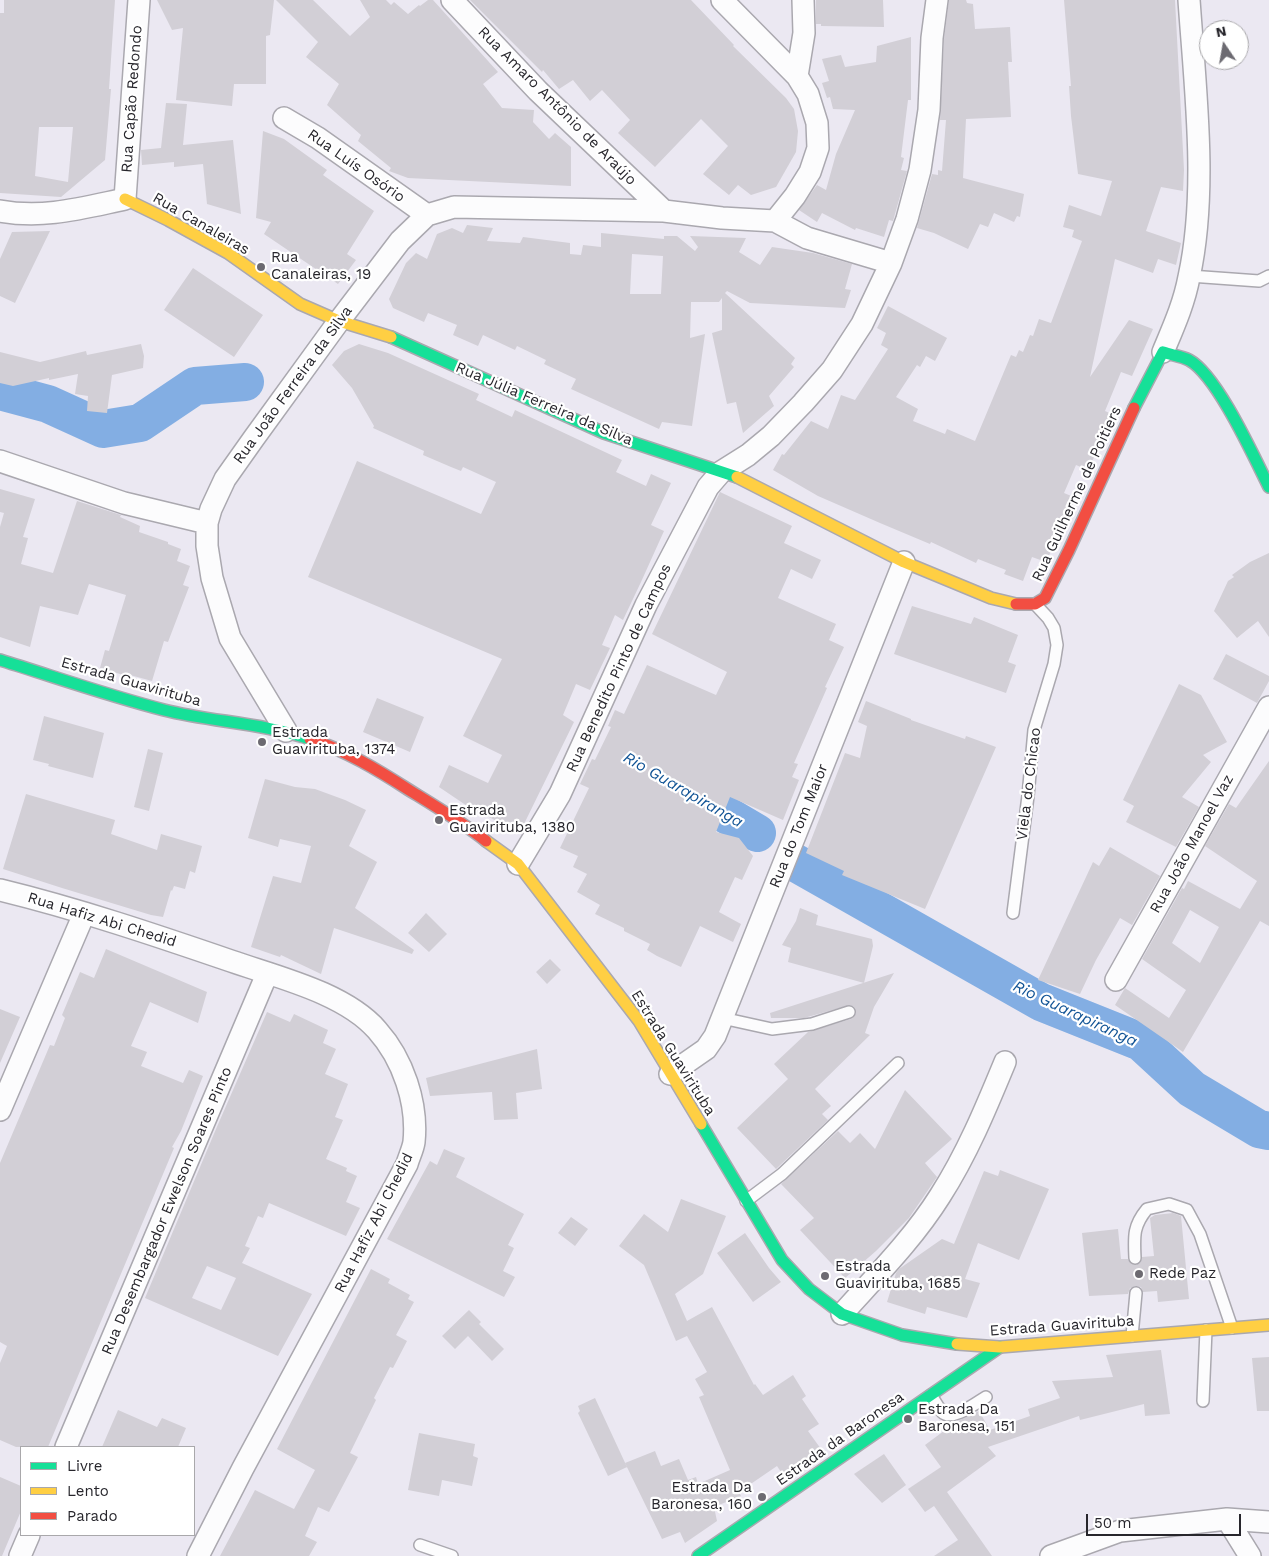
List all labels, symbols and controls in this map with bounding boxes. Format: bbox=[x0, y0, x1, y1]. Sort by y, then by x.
north arrow bbox=[1199, 20, 1249, 70]
text: N bbox=[1214, 22, 1228, 40]
street label: Rua Amaro Antônio de Araújo bbox=[474, 23, 640, 189]
street label: Rua Capão Redondo bbox=[118, 25, 146, 173]
street label: Rua Luís Osório bbox=[304, 126, 408, 206]
street label: Rua Canaleiras bbox=[149, 189, 253, 259]
place label: Rua Canaleiras, 19 bbox=[271, 249, 371, 284]
marker: Rua Canaleiras, 19 bbox=[255, 261, 267, 273]
street label: Rua João Ferreira da Silva bbox=[230, 303, 356, 467]
street label: Rua Júlia Ferreira da Silva bbox=[453, 358, 635, 450]
street label: Rua Guilherme de Poitiers bbox=[1028, 404, 1126, 584]
street label: Rua Benedito Pinto de Campos bbox=[563, 561, 675, 775]
street label: Estrada Guavirituba bbox=[59, 653, 203, 711]
place label: Estrada Guavirituba, 1374 bbox=[272, 724, 395, 759]
street label: Viela do Chicao bbox=[1013, 727, 1045, 841]
marker: Estrada Guavirituba, 1374 bbox=[256, 736, 268, 748]
water label: Rio Guarapiranga bbox=[620, 748, 746, 832]
street label: Rua do Tom Maior bbox=[766, 761, 832, 891]
street label: Rua João Manoel Vaz bbox=[1146, 771, 1238, 917]
place label: Estrada Guavirituba, 1380 bbox=[449, 802, 575, 837]
marker: Estrada Guavirituba, 1380 bbox=[433, 814, 445, 826]
street label: Rua Hafiz Abi Chedid bbox=[26, 889, 178, 951]
water label: Rio Guarapiranga bbox=[1010, 977, 1140, 1051]
street label: Estrada Guavirituba bbox=[627, 987, 719, 1119]
street label: Rua Desembargador Ewelson Soares Pinto bbox=[98, 1064, 236, 1358]
street label: Rua Hafiz Abi Chedid bbox=[331, 1150, 417, 1296]
place label: Estrada Guavirituba, 1685 bbox=[835, 1258, 961, 1293]
place label: Rede Paz bbox=[1149, 1265, 1216, 1283]
marker: Rede Paz bbox=[1133, 1268, 1145, 1280]
marker: Estrada Guavirituba, 1685 bbox=[819, 1270, 831, 1282]
street label: Estrada Guavirituba bbox=[989, 1312, 1135, 1340]
street label: Estrada da Baronesa bbox=[773, 1388, 907, 1490]
place label: Estrada Da Baronesa, 151 bbox=[918, 1401, 1015, 1436]
marker: Estrada Da Baronesa, 151 bbox=[902, 1413, 914, 1425]
legend bbox=[20, 1446, 195, 1536]
text: Livre bbox=[67, 1457, 102, 1475]
place label: Estrada Da Baronesa, 160 bbox=[651, 1479, 752, 1514]
text: Lento bbox=[67, 1482, 109, 1500]
marker: Estrada Da Baronesa, 160 bbox=[756, 1491, 768, 1503]
scale bar bbox=[1089, 1504, 1244, 1536]
text: Parado bbox=[67, 1507, 117, 1525]
text: 50 m bbox=[1094, 1514, 1131, 1532]

